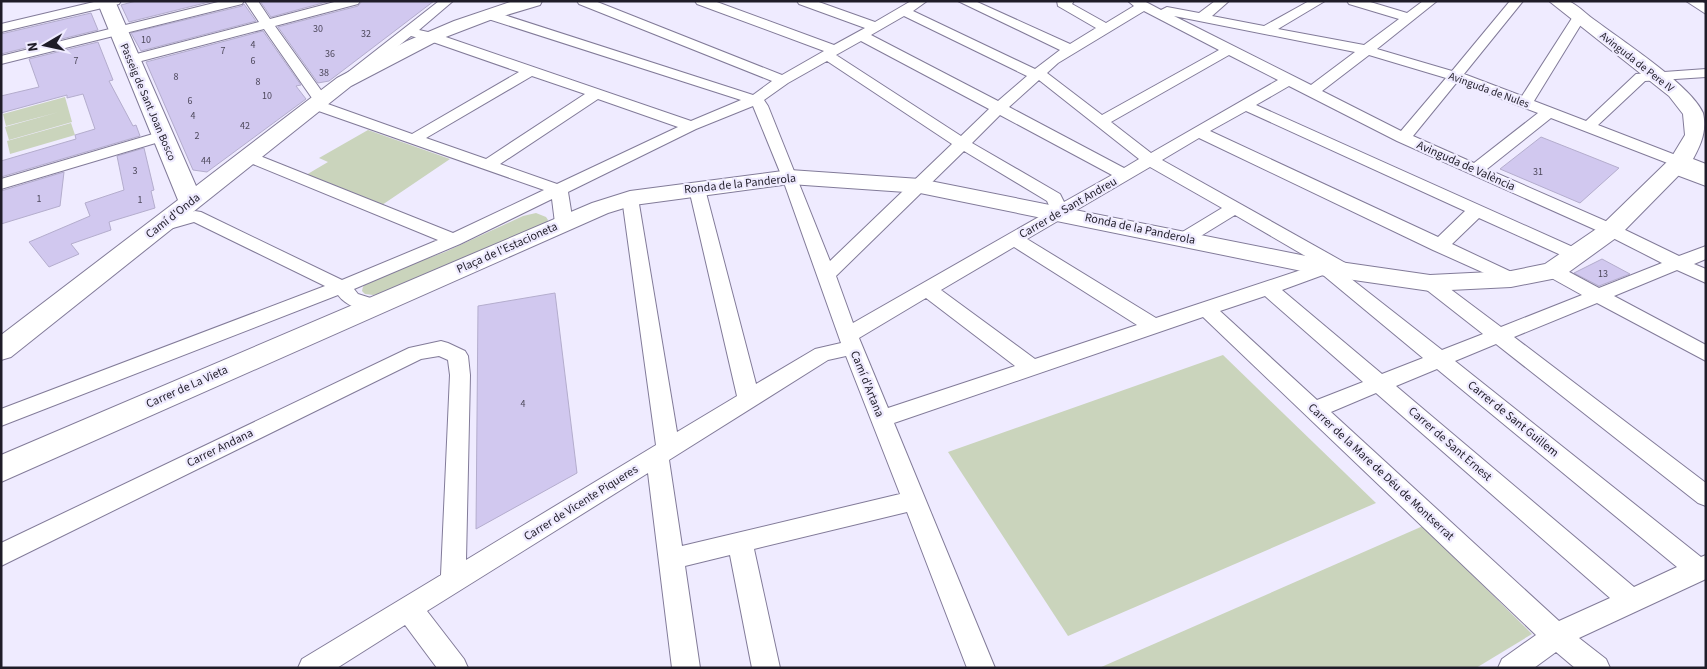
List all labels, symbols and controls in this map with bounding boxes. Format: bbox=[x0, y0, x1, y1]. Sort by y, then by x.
north arrow bbox=[20, 20, 70, 70]
house number: 30 bbox=[313, 22, 323, 36]
house number: 32 bbox=[361, 27, 371, 41]
street label: Avinguda de Pere IV bbox=[1597, 28, 1677, 96]
house number: 10 bbox=[141, 33, 151, 47]
house number: 4 bbox=[251, 38, 256, 52]
text: N bbox=[23, 41, 44, 53]
street label: Passeig de Sant Joan Bosco bbox=[116, 41, 180, 163]
house number: 7 bbox=[221, 44, 226, 58]
house number: 36 bbox=[325, 47, 335, 61]
house number: 7 bbox=[74, 54, 79, 68]
house number: 6 bbox=[251, 54, 256, 68]
house number: 38 bbox=[319, 66, 329, 80]
street label: Avinguda de Nules bbox=[1447, 68, 1532, 112]
house number: 8 bbox=[174, 70, 179, 84]
house number: 8 bbox=[256, 75, 261, 89]
house number: 10 bbox=[262, 89, 272, 103]
house number: 6 bbox=[188, 94, 193, 108]
house number: 4 bbox=[191, 109, 196, 123]
house number: 42 bbox=[240, 119, 250, 133]
house number: 2 bbox=[195, 129, 200, 143]
street label: Avinguda de València bbox=[1414, 137, 1518, 195]
house number: 44 bbox=[201, 154, 211, 168]
house number: 3 bbox=[133, 164, 138, 178]
house number: 31 bbox=[1533, 165, 1543, 179]
street label: Ronda de la Panderola bbox=[683, 170, 797, 198]
street label: Carrer de Sant Andreu bbox=[1016, 173, 1120, 243]
street label: Camí d'Onda bbox=[142, 189, 204, 243]
house number: 1 bbox=[37, 192, 42, 206]
house number: 1 bbox=[138, 193, 143, 207]
street label: Ronda de la Panderola bbox=[1083, 209, 1197, 249]
street label: Plaça de l'Estacioneta bbox=[454, 218, 560, 278]
house number: 13 bbox=[1598, 267, 1608, 281]
street label: Camí d'Artana bbox=[846, 348, 888, 420]
street label: Carrer de La Vieta bbox=[143, 361, 231, 413]
street label: Carrer de Sant Guillem bbox=[1464, 377, 1562, 461]
house number: 4 bbox=[521, 397, 526, 411]
street label: Carrer de la Mare de Déu de Montserrat bbox=[1304, 400, 1458, 544]
street label: Carrer de Sant Ernest bbox=[1404, 403, 1496, 485]
street label: Carrer Andana bbox=[184, 425, 256, 471]
street label: Carrer de Vicente Piqueres bbox=[521, 461, 641, 545]

